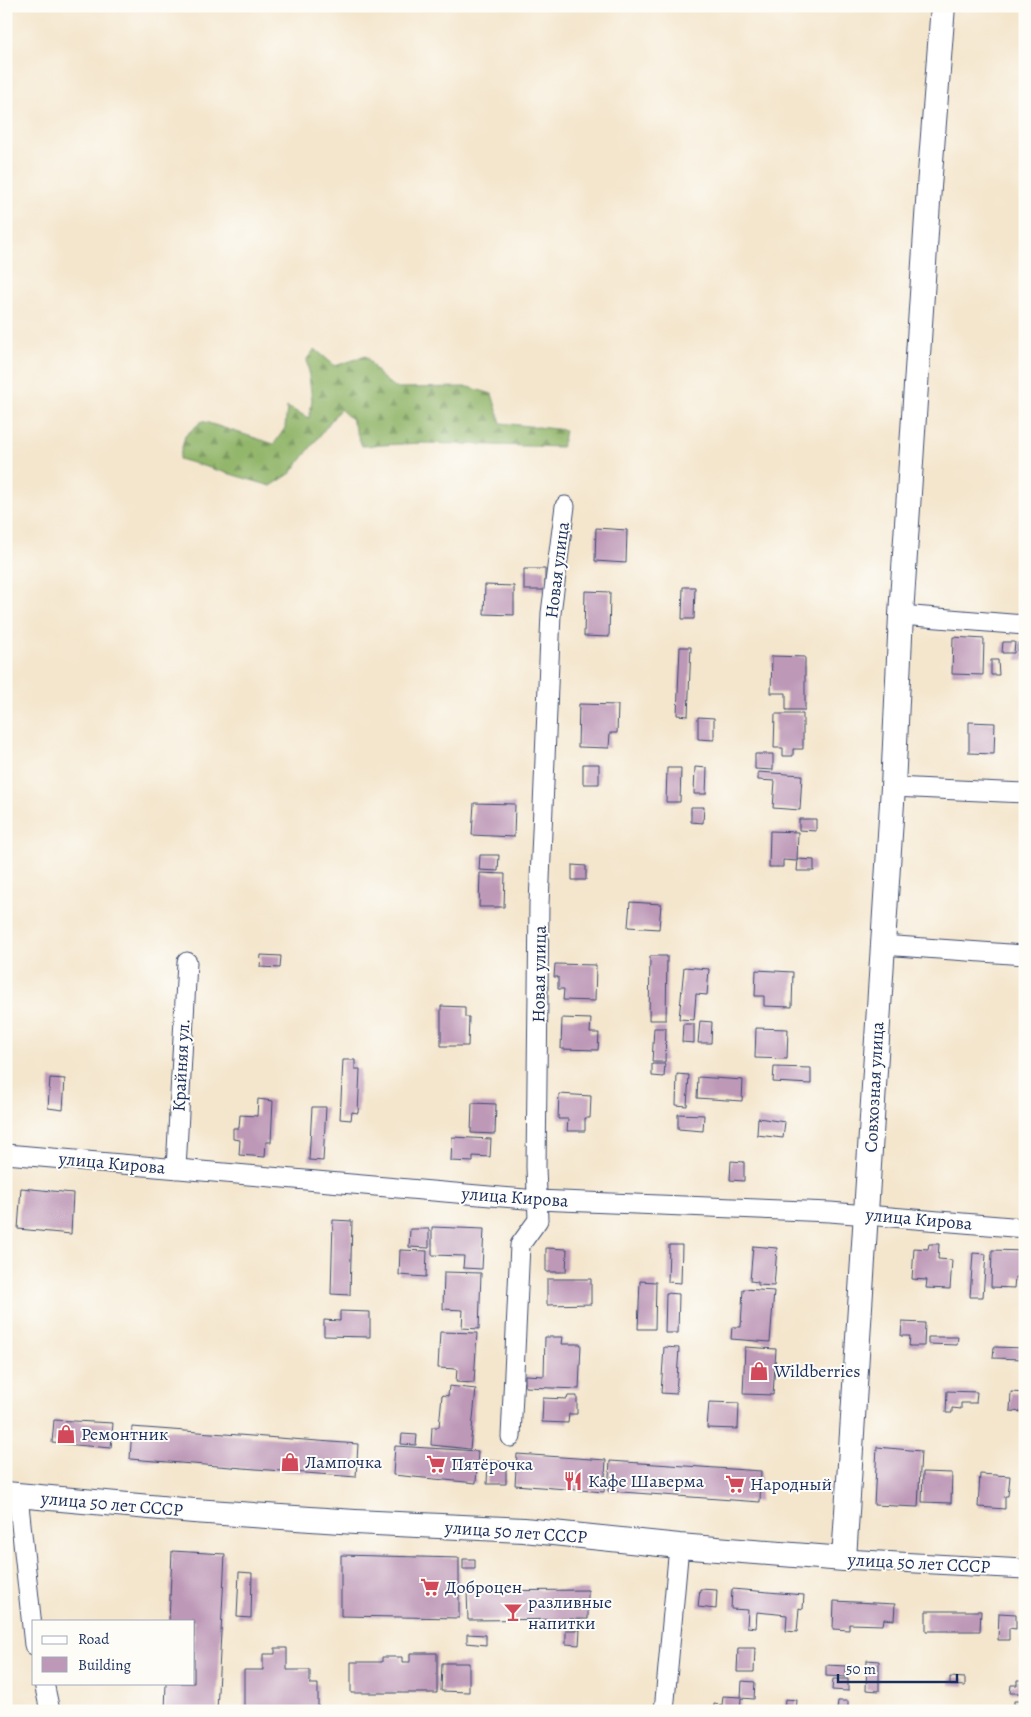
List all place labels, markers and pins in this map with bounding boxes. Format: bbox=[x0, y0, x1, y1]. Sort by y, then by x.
place label: Wildberries bbox=[773, 1359, 861, 1383]
shop icon: Wildberries bbox=[748, 1360, 770, 1382]
place label: Ремонтник bbox=[81, 1422, 168, 1446]
shop icon: Ремонтник bbox=[55, 1423, 77, 1445]
place label: Лампочка bbox=[305, 1450, 383, 1474]
shop icon: Лампочка bbox=[279, 1451, 301, 1473]
place label: Пятёрочка bbox=[451, 1452, 534, 1476]
supermarket icon: Пятёрочка bbox=[425, 1453, 447, 1475]
place label: Кафе Шаверма bbox=[588, 1469, 705, 1493]
restaurant icon: Кафе Шаверма bbox=[562, 1470, 584, 1492]
place label: Народный bbox=[750, 1472, 832, 1496]
supermarket icon: Народный bbox=[724, 1473, 746, 1495]
place label: Доброцен bbox=[445, 1575, 522, 1599]
supermarket icon: Доброцен bbox=[419, 1576, 441, 1598]
place label: разливные напитки bbox=[528, 1590, 612, 1635]
bar icon: разливные напитки bbox=[502, 1601, 524, 1623]

